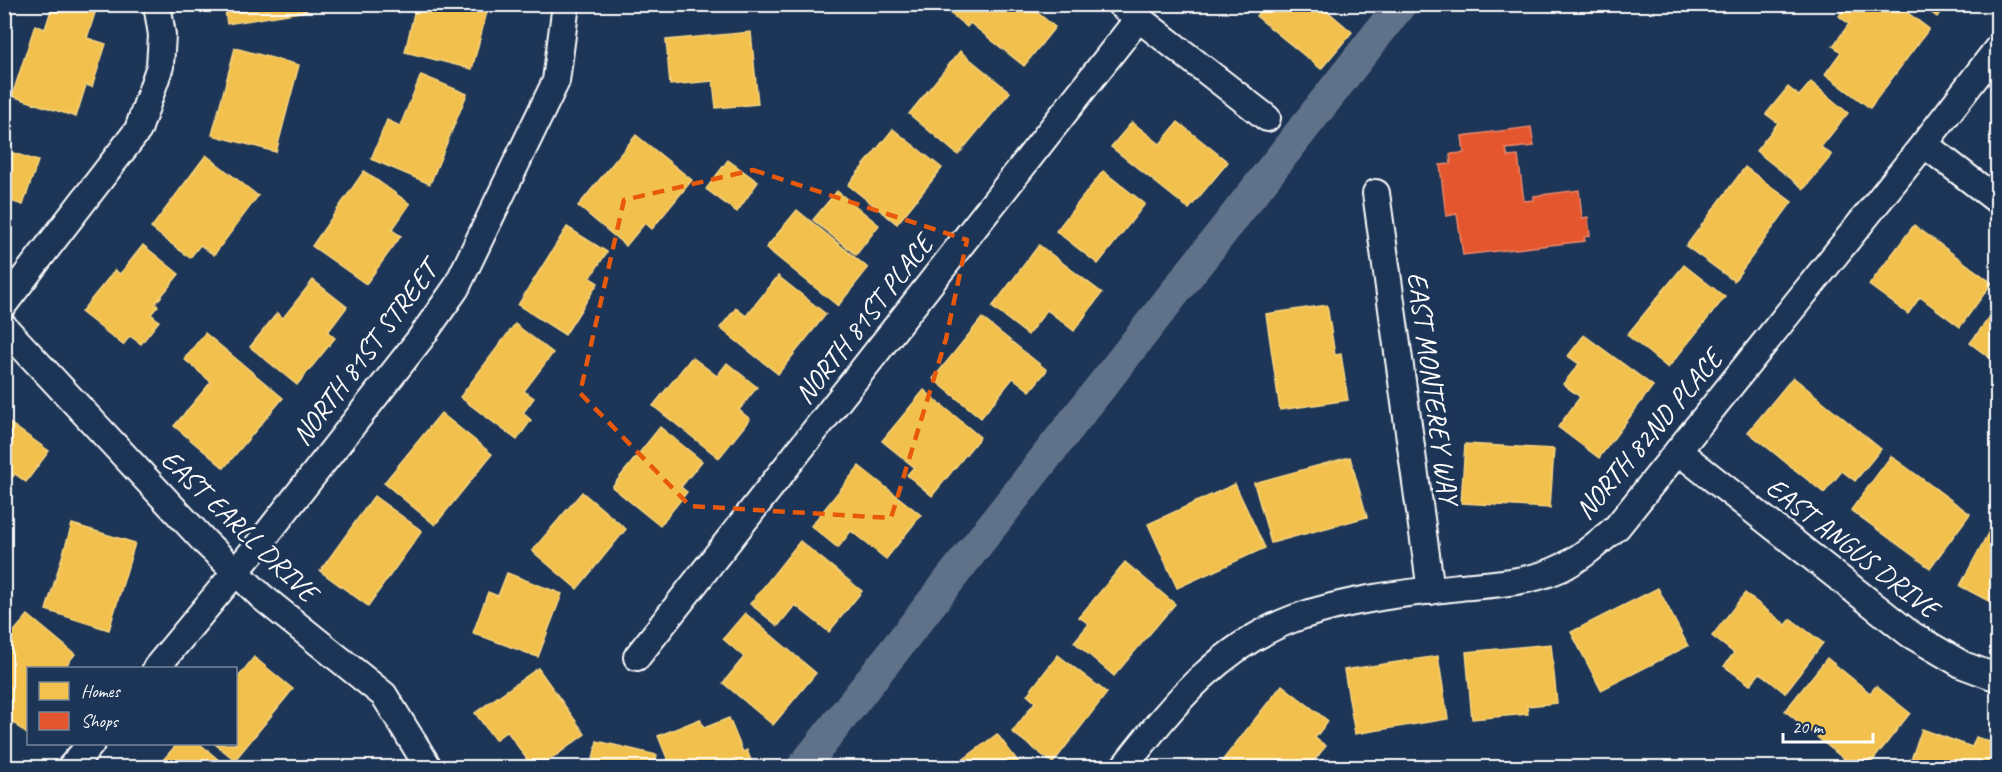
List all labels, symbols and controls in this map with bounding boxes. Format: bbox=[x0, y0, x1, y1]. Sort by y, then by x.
street label: NORTH 81ST PLACE bbox=[787, 225, 942, 411]
street label: NORTH 81ST STREET bbox=[284, 249, 449, 452]
street label: EAST MONTEREY WAY bbox=[1400, 270, 1468, 510]
street label: NORTH 82ND PLACE bbox=[1567, 339, 1732, 526]
street label: EAST EARLL DRIVE bbox=[154, 442, 328, 611]
street label: EAST ANGUS DRIVE bbox=[1759, 469, 1949, 628]
legend bbox=[27, 667, 237, 745]
text: Homes bbox=[81, 680, 121, 702]
scale bar bbox=[1783, 706, 1873, 744]
text: Shops bbox=[81, 710, 120, 732]
text: 20 m bbox=[1792, 716, 1825, 738]

